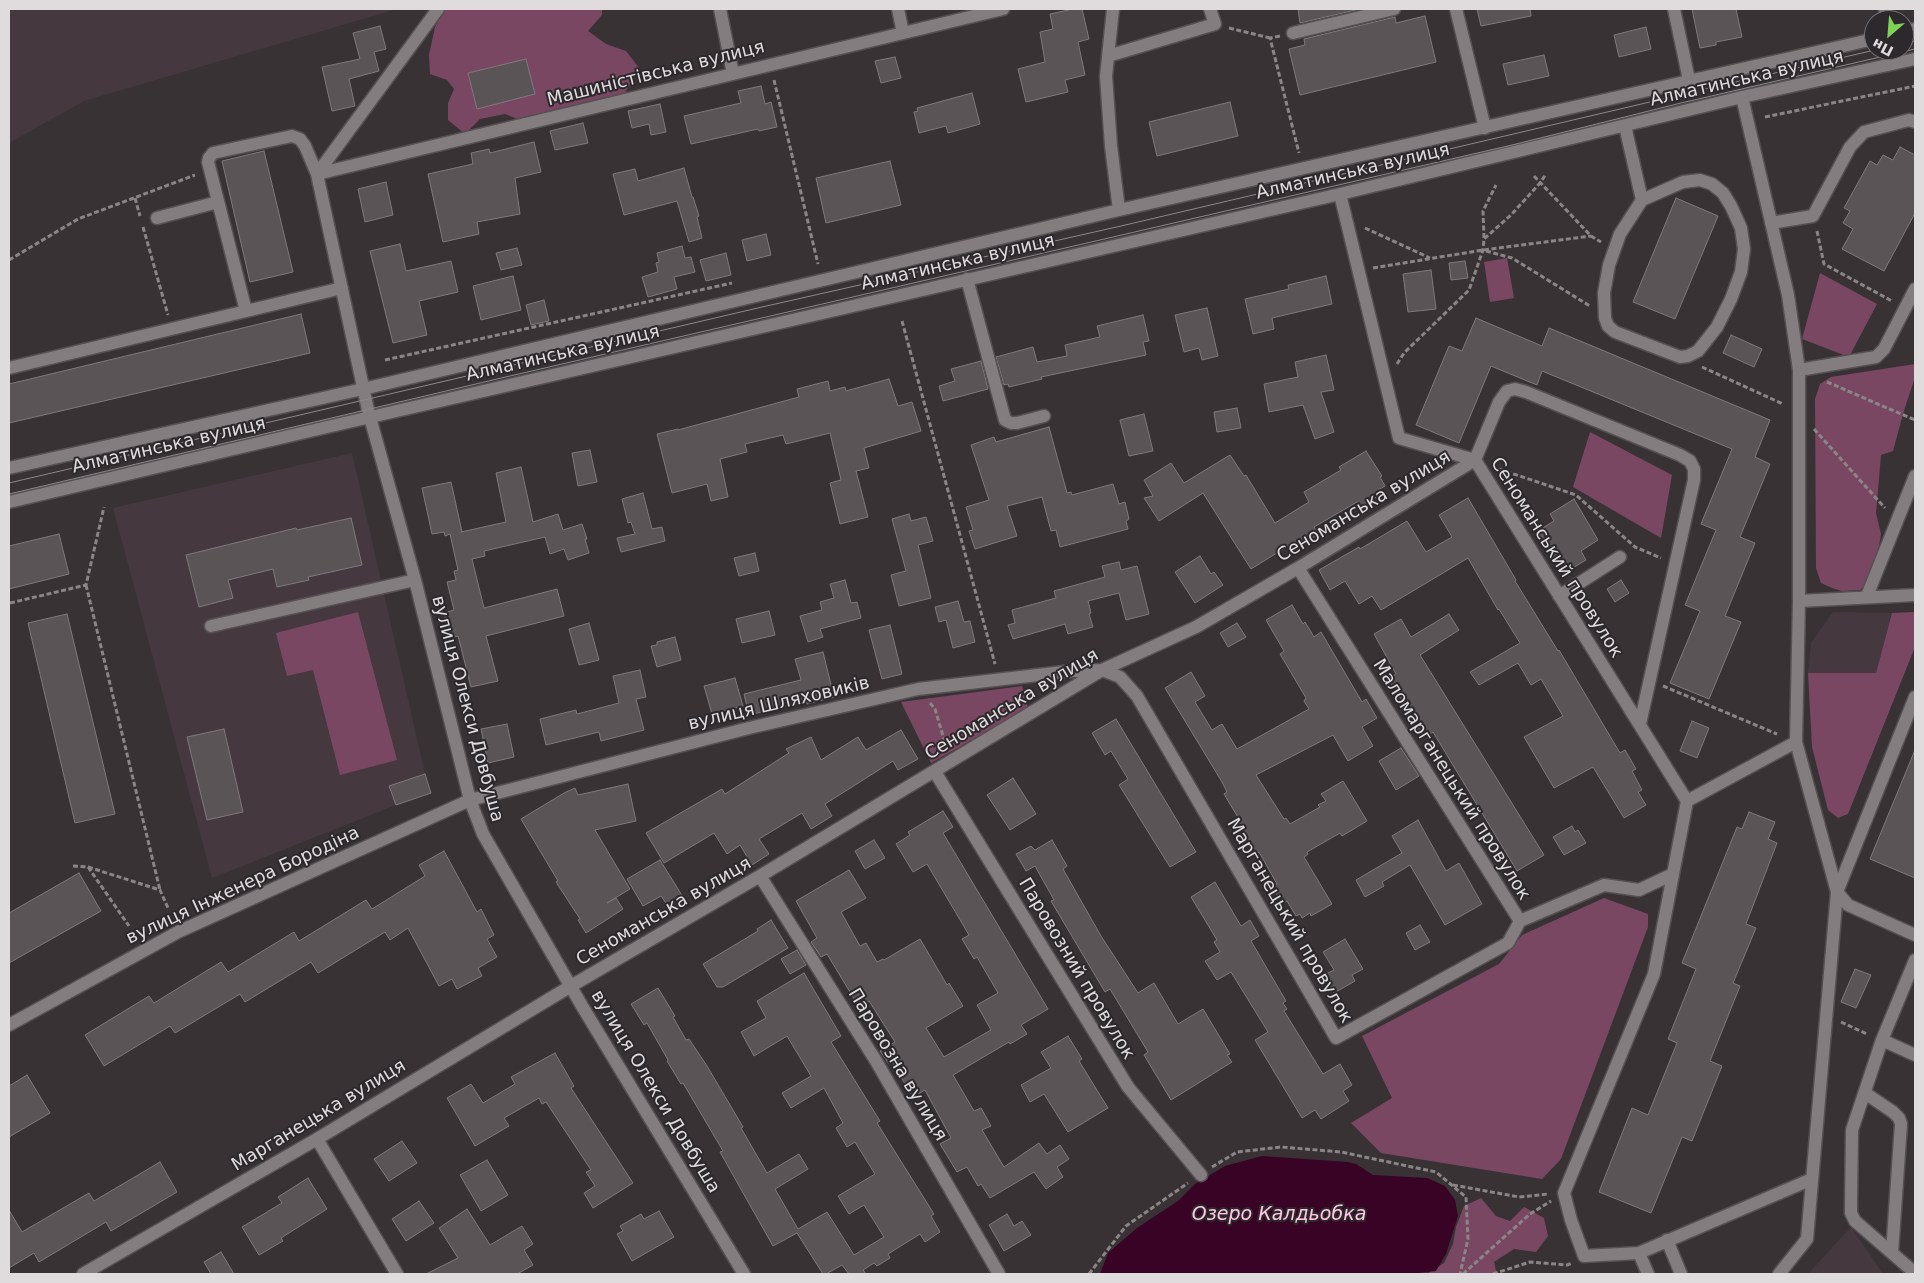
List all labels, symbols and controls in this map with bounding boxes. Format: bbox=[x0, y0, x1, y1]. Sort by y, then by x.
north arrow bbox=[1864, 10, 1914, 60]
text: Пн bbox=[1869, 35, 1896, 59]
street label: Машиністівська вулиця bbox=[545, 37, 767, 111]
street label: Алматинська вулиця bbox=[1648, 46, 1846, 112]
street label: Алматинська вулиця bbox=[1254, 139, 1452, 205]
street label: Алматинська вулиця bbox=[859, 230, 1057, 296]
street label: Алматинська вулиця bbox=[464, 321, 662, 387]
street label: Алматинська вулиця bbox=[70, 413, 268, 479]
street label: Сеноманська вулиця bbox=[1273, 447, 1455, 567]
street label: Сеноманський провулок bbox=[1485, 454, 1627, 662]
street label: вулиця Олекси Довбуша bbox=[426, 594, 508, 824]
street label: Сеноманська вулиця bbox=[921, 645, 1103, 765]
street label: Маломарганецький провулок bbox=[1368, 655, 1534, 905]
street label: вулиця Шляховиків bbox=[686, 673, 872, 735]
street label: Марганецький провулок bbox=[1221, 815, 1357, 1027]
street label: вулиця Інженера Бородіна bbox=[123, 822, 363, 950]
street label: Сеноманська вулиця bbox=[573, 853, 755, 971]
street label: Паровозний провулок bbox=[1013, 874, 1139, 1064]
street label: Паровозна вулиця bbox=[843, 985, 951, 1145]
street label: вулиця Олекси Довбуша bbox=[586, 987, 724, 1197]
street label: Марганецька вулиця bbox=[228, 1055, 410, 1177]
water label: Озеро Калдьобка bbox=[1192, 1204, 1366, 1226]

